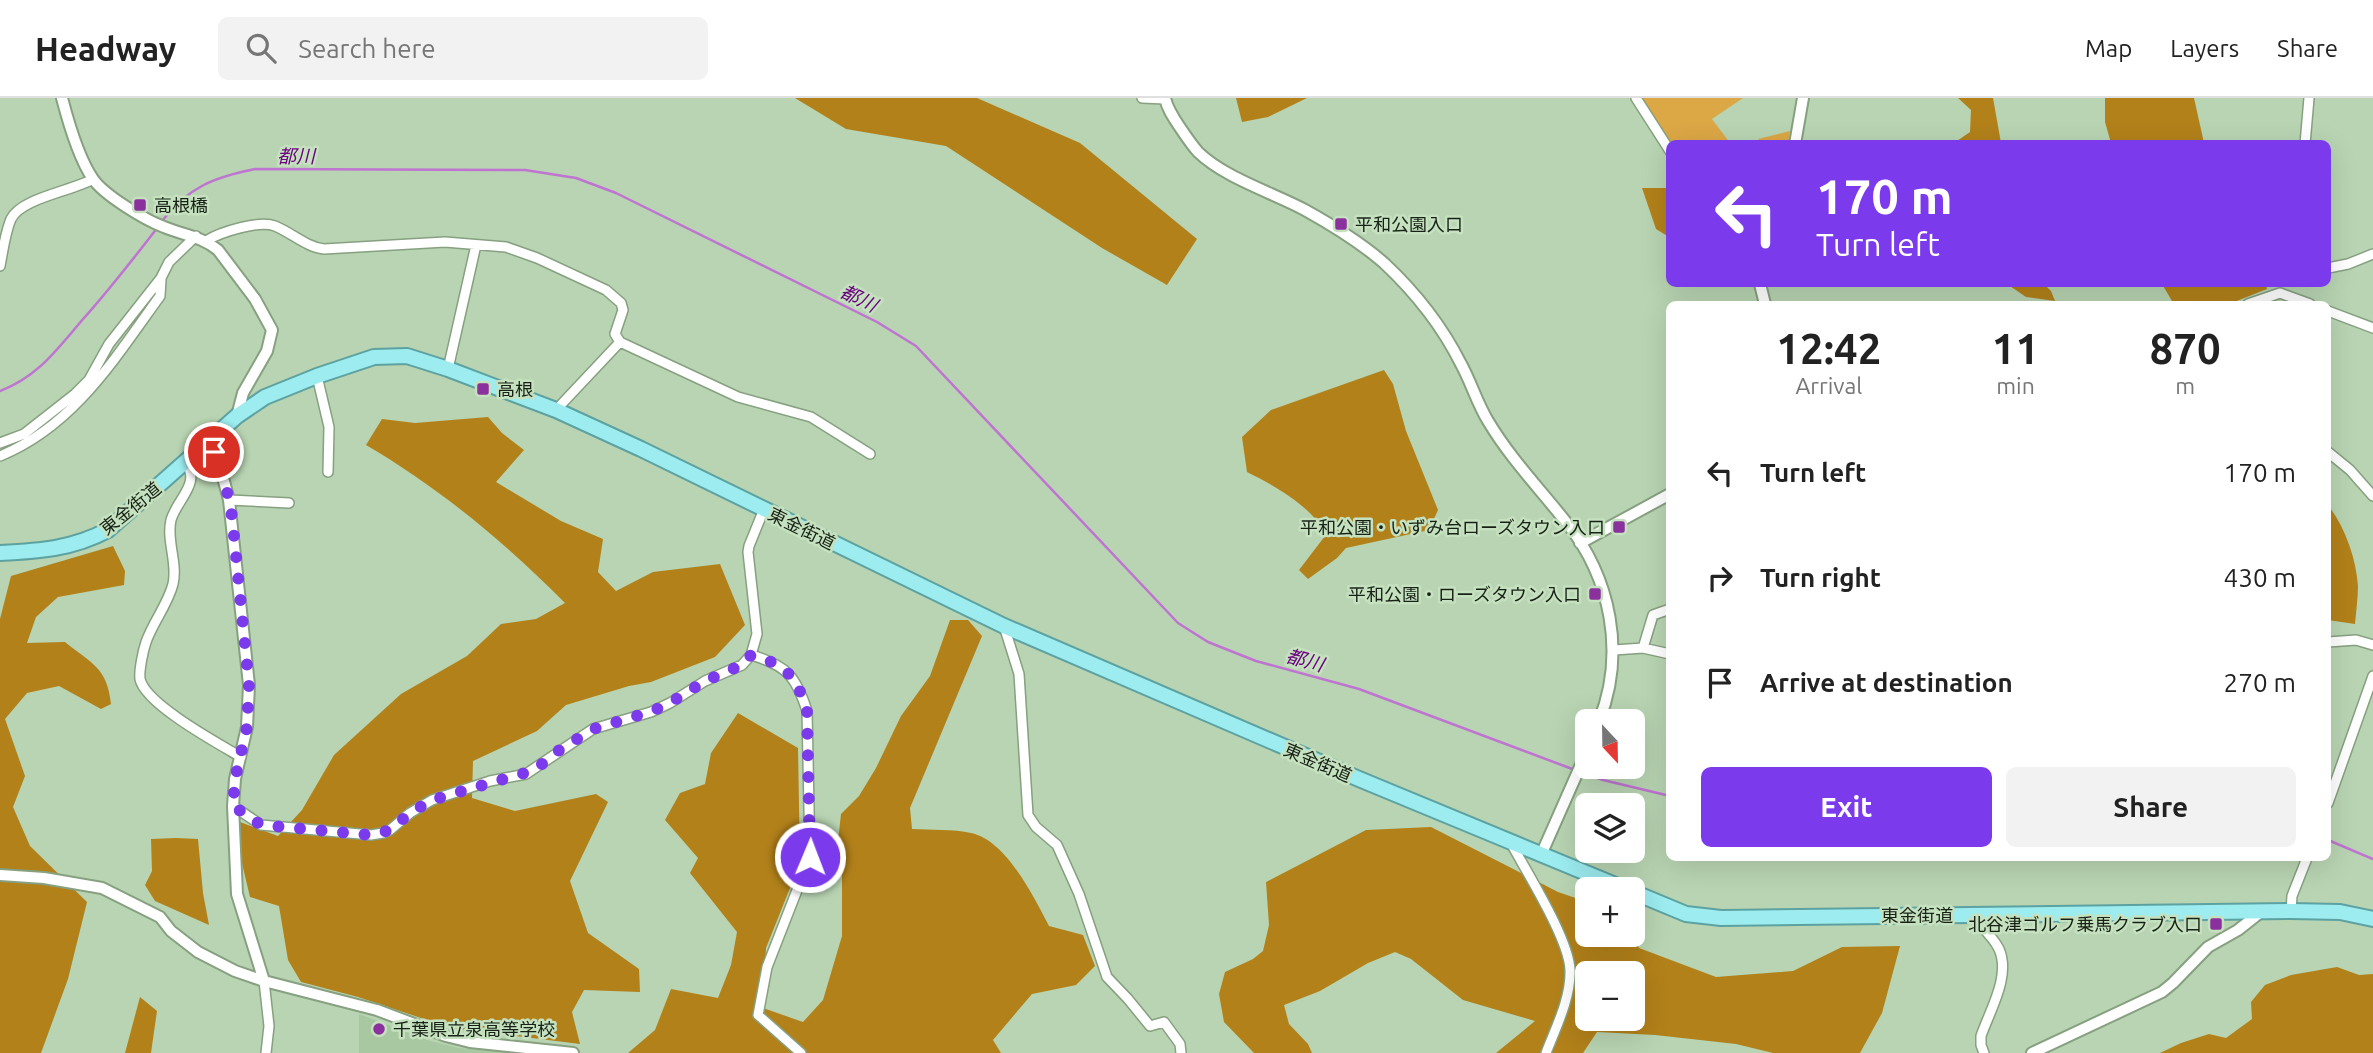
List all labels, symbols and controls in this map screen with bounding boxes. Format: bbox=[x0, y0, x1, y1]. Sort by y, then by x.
search box bbox=[218, 17, 708, 80]
icon: search bbox=[242, 29, 280, 67]
text: Headway bbox=[35, 30, 176, 67]
text: Search here bbox=[298, 34, 436, 63]
text: Map bbox=[2085, 35, 2132, 62]
text: Layers bbox=[2170, 35, 2239, 62]
text: Share bbox=[2277, 35, 2338, 62]
water label: 都川 bbox=[277, 145, 317, 167]
icon: left bbox=[1701, 168, 1792, 259]
text: 170 m bbox=[1816, 168, 1953, 223]
place label: 高根橋 bbox=[154, 195, 208, 215]
marker: 高根橋 bbox=[132, 197, 148, 213]
place label: 平和公園入口 bbox=[1355, 214, 1463, 234]
marker: 平和公園入口 bbox=[1333, 216, 1349, 232]
text: Turn left bbox=[1816, 226, 1940, 262]
water label: 都川 bbox=[837, 280, 883, 317]
text: 12:42 bbox=[1776, 325, 1881, 372]
text: 11 bbox=[1992, 325, 2039, 372]
text: 870 bbox=[2150, 325, 2221, 372]
text: Arrival bbox=[1795, 373, 1862, 398]
text: min bbox=[1996, 373, 2035, 398]
text: m bbox=[2175, 373, 2195, 398]
place label: 高根 bbox=[497, 379, 533, 399]
marker: 高根 bbox=[475, 381, 491, 397]
pin bbox=[184, 422, 244, 482]
icon: arrive bbox=[195, 433, 233, 471]
icon: left bbox=[1701, 454, 1739, 492]
text: Turn left bbox=[1760, 458, 1866, 487]
text: 170 m bbox=[2224, 458, 2296, 487]
street label: 東金街道 bbox=[96, 478, 164, 538]
street label: 東金街道 bbox=[765, 503, 839, 553]
place label: 平和公園・いずみ台ローズタウン入口 bbox=[1300, 517, 1605, 537]
marker: 平和公園・いずみ台ローズタウン入口 bbox=[1611, 519, 1627, 535]
icon: right bbox=[1701, 559, 1739, 597]
text: Turn right bbox=[1760, 563, 1881, 592]
text: 430 m bbox=[2224, 563, 2296, 592]
place label: 平和公園・ローズタウン入口 bbox=[1348, 584, 1581, 604]
marker: 平和公園・ローズタウン入口 bbox=[1587, 586, 1603, 602]
water label: 都川 bbox=[1284, 644, 1328, 676]
icon: arrive bbox=[1701, 664, 1739, 702]
text: Arrive at destination bbox=[1760, 668, 2013, 697]
text: 270 m bbox=[2224, 668, 2296, 697]
north arrow bbox=[1575, 709, 1645, 779]
map controls bbox=[1575, 709, 1645, 1031]
street label: 東金街道 bbox=[1281, 739, 1355, 785]
button: Exit bbox=[1701, 767, 1992, 847]
button: Share bbox=[2006, 767, 2296, 847]
button: layers bbox=[1575, 793, 1645, 863]
position arrow bbox=[773, 820, 847, 894]
button: + bbox=[1575, 877, 1645, 947]
street label: 東金街道 bbox=[1881, 905, 1953, 925]
place label: 北谷津ゴルフ乗馬クラブ入口 bbox=[1968, 914, 2202, 934]
marker: 北谷津ゴルフ乗馬クラブ入口 bbox=[2208, 916, 2224, 932]
button: − bbox=[1575, 961, 1645, 1031]
place label: 千葉県立泉高等学校 bbox=[393, 1019, 555, 1039]
marker: 千葉県立泉高等学校 bbox=[371, 1021, 387, 1037]

